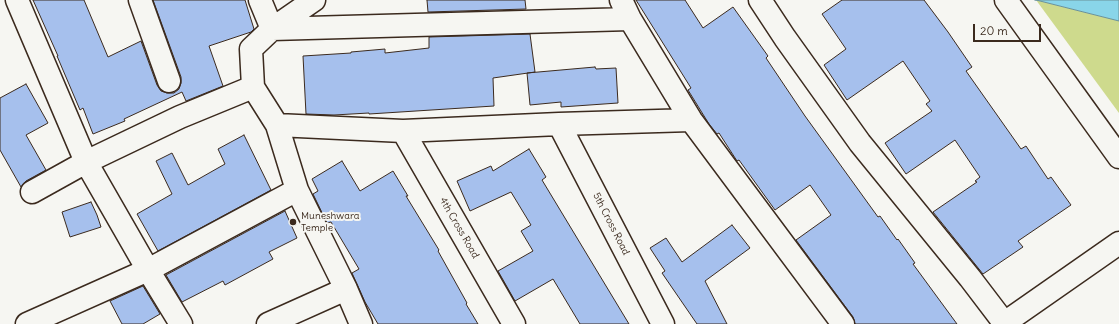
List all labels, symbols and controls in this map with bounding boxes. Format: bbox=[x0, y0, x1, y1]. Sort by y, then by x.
scale bar bbox=[975, 16, 1043, 42]
text: 20 m bbox=[980, 23, 1008, 38]
street label: 5th Cross Road bbox=[590, 191, 632, 257]
street label: 4th Cross Road bbox=[437, 195, 481, 261]
place label: Muneshwara Temple bbox=[301, 210, 360, 234]
marker: Muneshwara Temple bbox=[288, 217, 298, 227]

